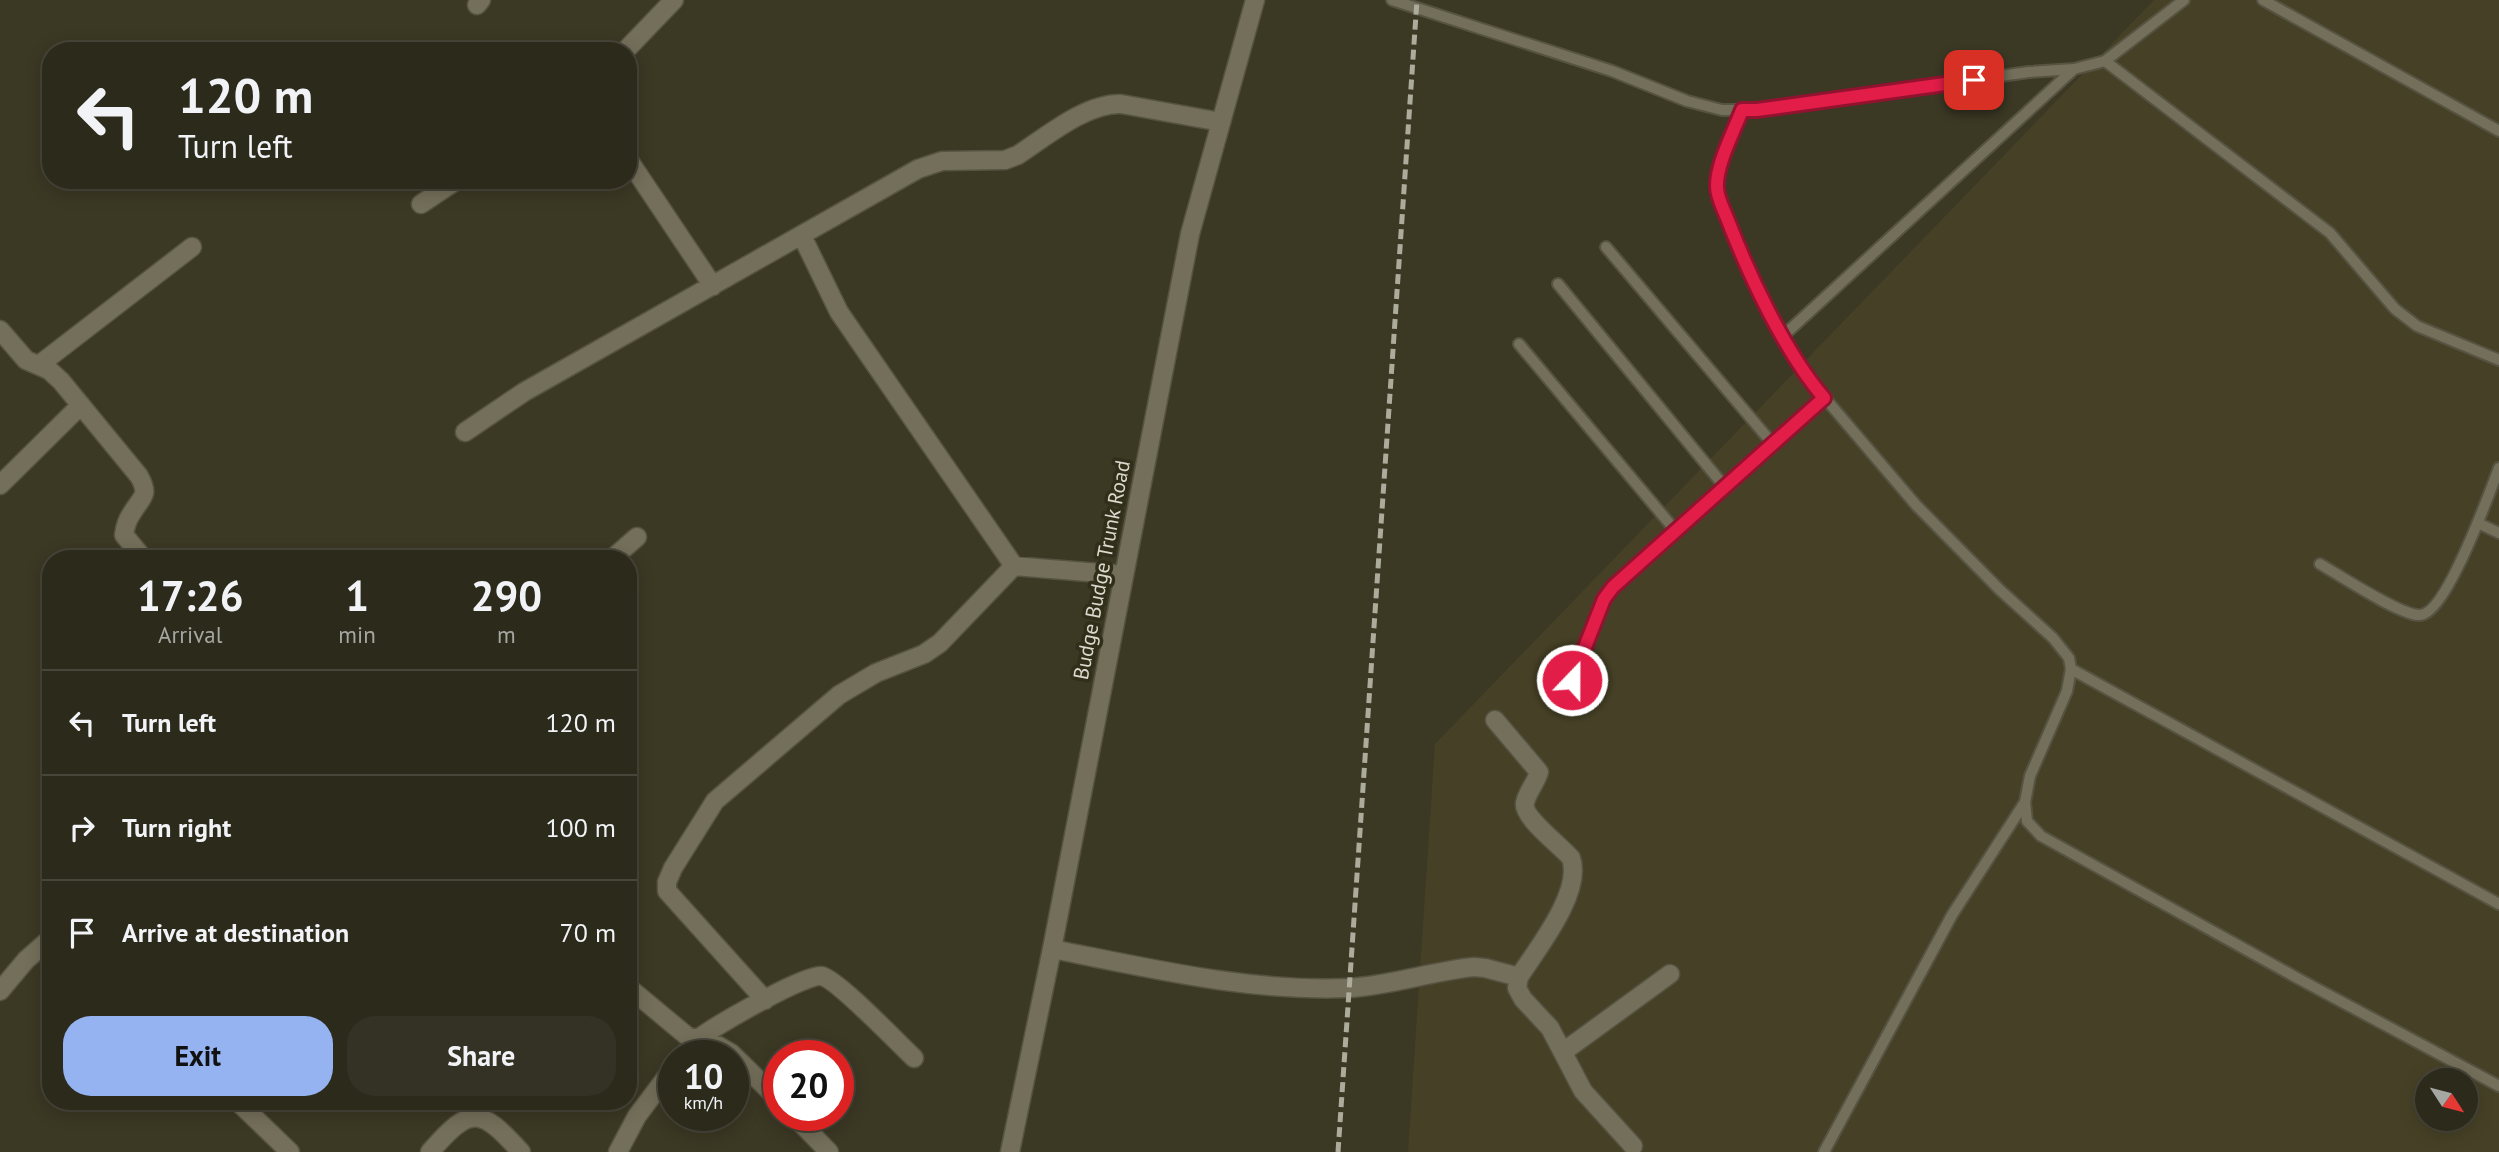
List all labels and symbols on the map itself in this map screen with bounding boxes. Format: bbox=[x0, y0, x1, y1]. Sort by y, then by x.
pin bbox=[1944, 50, 2004, 110]
street label: Budge Budge Trunk Road bbox=[1067, 458, 1136, 682]
position arrow bbox=[1535, 643, 1609, 717]
speed limit sign: 20 bbox=[763, 1040, 854, 1131]
north arrow bbox=[2415, 1068, 2478, 1130]

